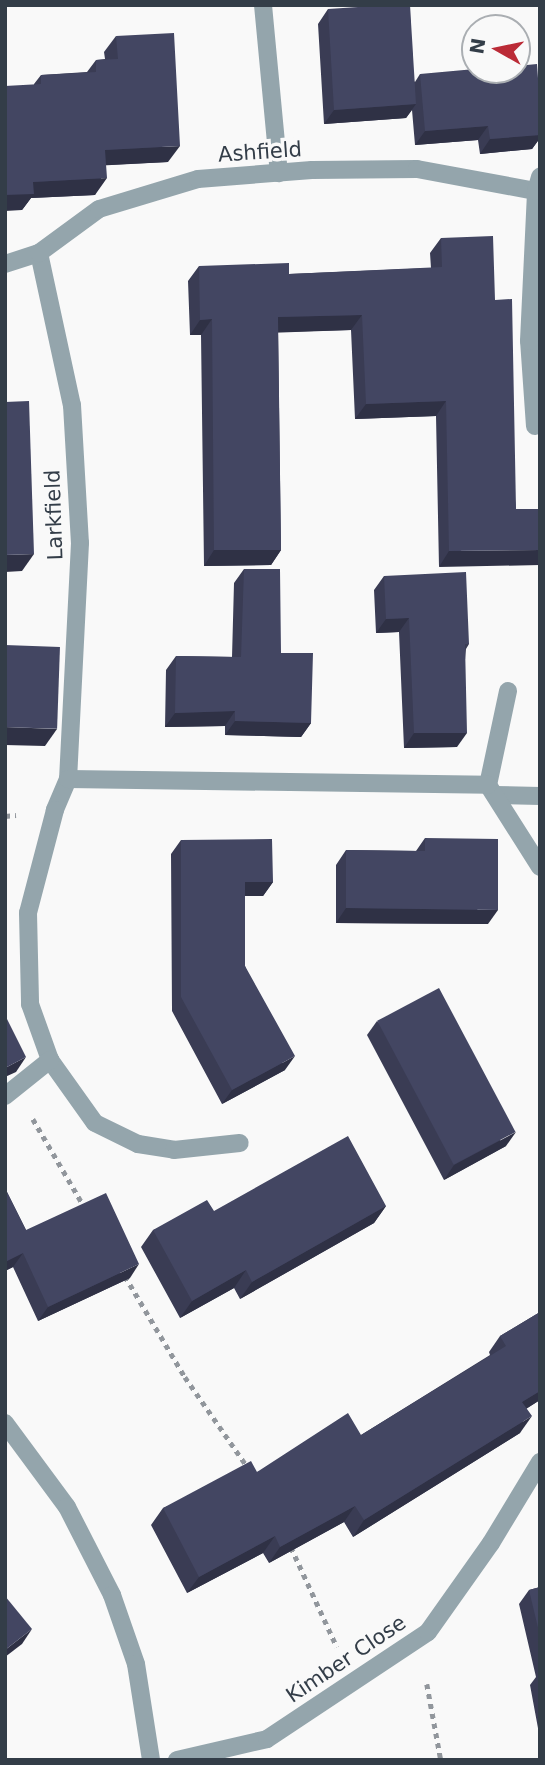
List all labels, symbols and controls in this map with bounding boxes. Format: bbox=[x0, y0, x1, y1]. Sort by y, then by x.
north arrow bbox=[461, 14, 531, 84]
text: N bbox=[465, 36, 489, 56]
street label: Ashfield bbox=[217, 137, 303, 167]
street label: Larkfield bbox=[40, 469, 68, 561]
street label: Kimber Close bbox=[281, 1610, 411, 1708]

